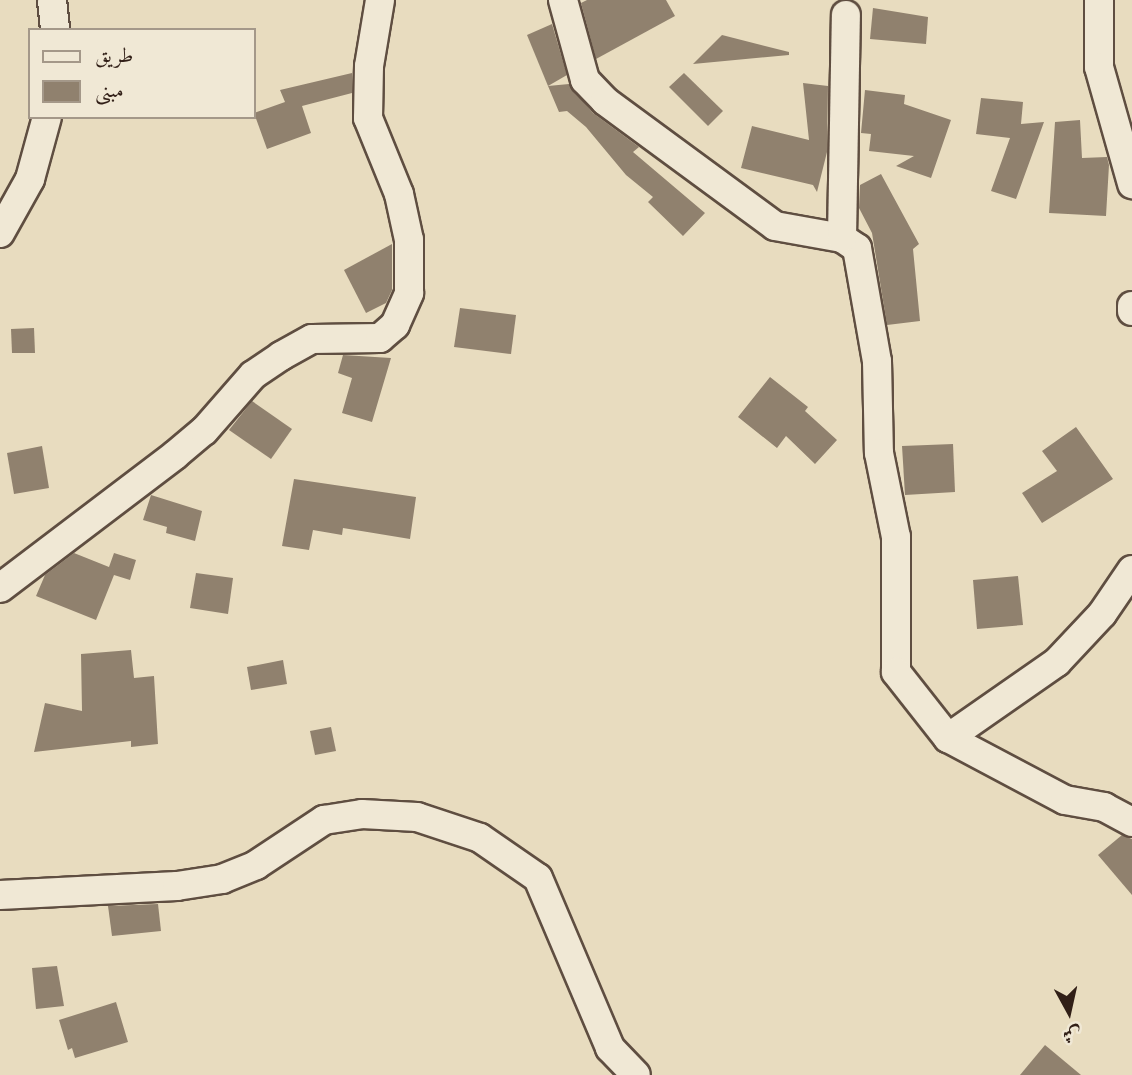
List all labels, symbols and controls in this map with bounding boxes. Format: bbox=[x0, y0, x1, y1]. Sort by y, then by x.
legend bbox=[28, 28, 256, 119]
text: طريق bbox=[95, 46, 133, 67]
text: مبنى bbox=[95, 81, 124, 102]
north arrow bbox=[1034, 977, 1104, 1047]
text: ش bbox=[1061, 1023, 1083, 1044]

